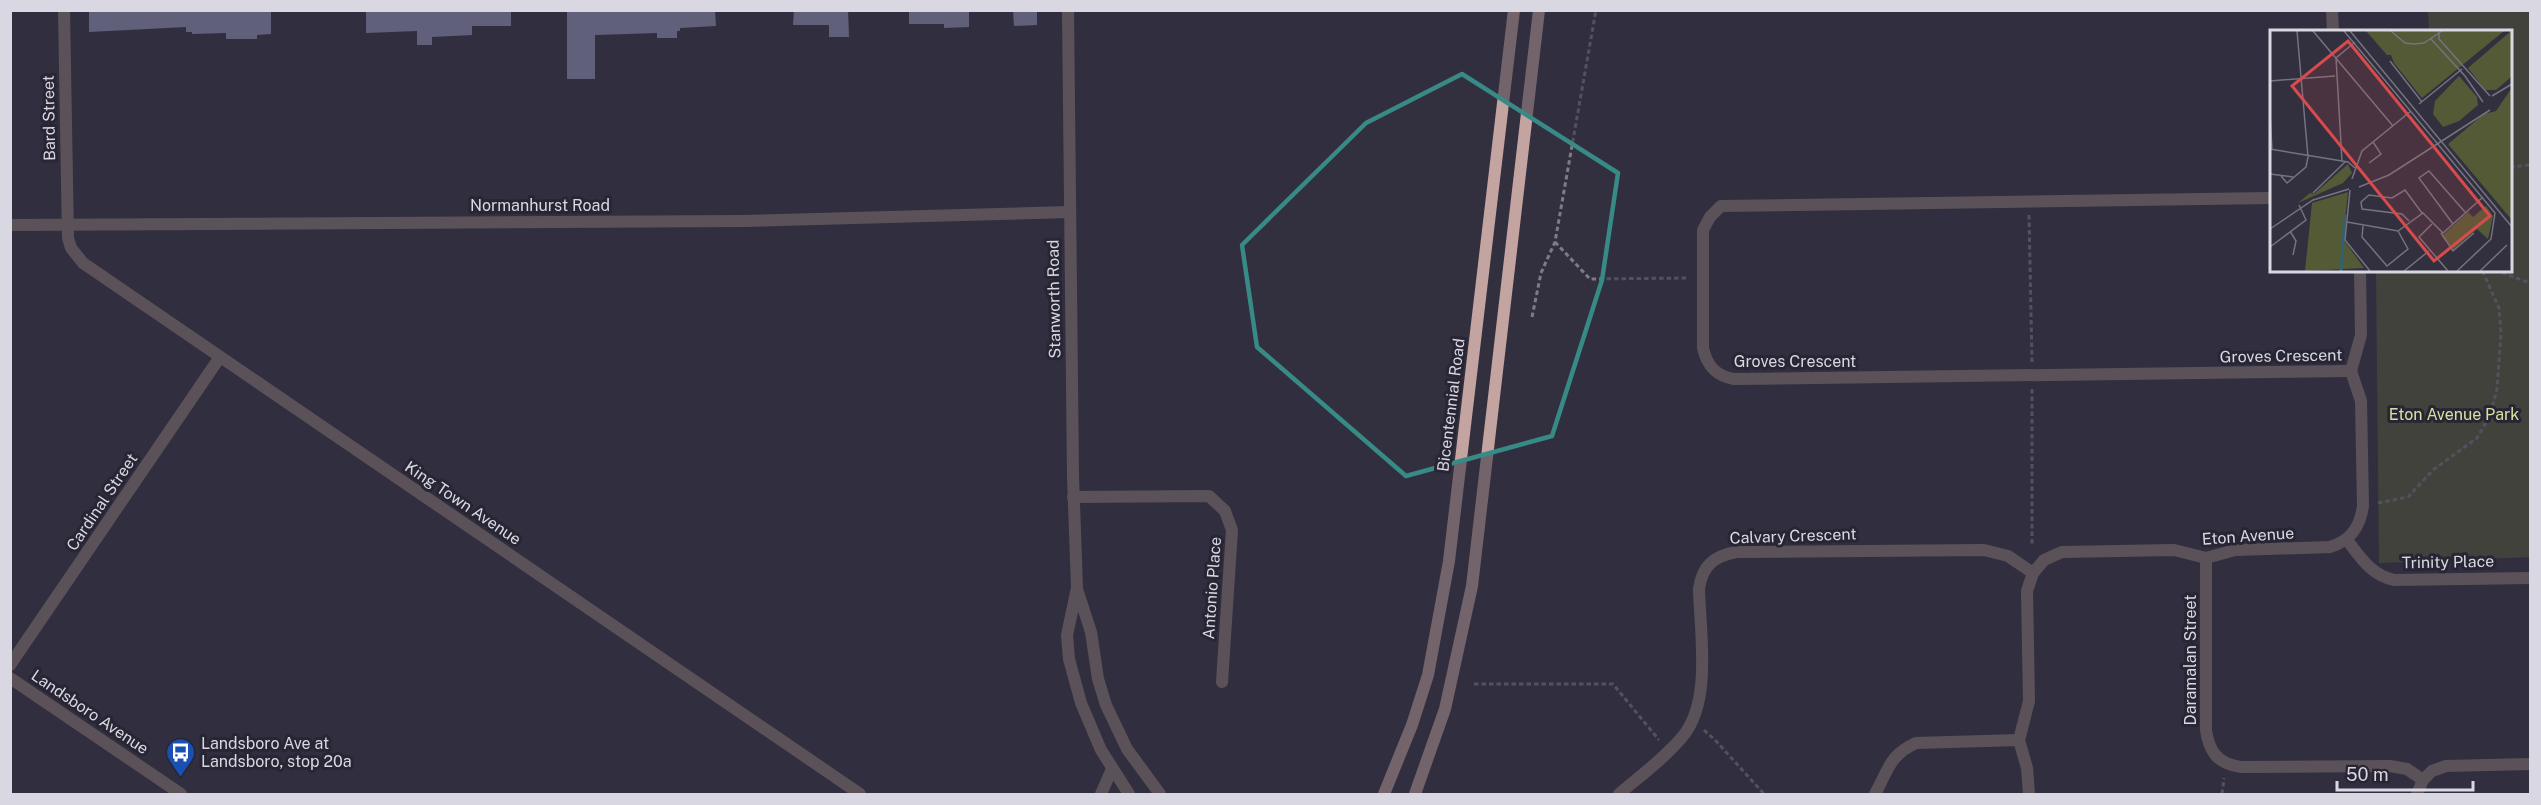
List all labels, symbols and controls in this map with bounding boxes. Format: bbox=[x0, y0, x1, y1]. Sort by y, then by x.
inset map bbox=[2270, 30, 2511, 272]
street label: Bard Street bbox=[39, 75, 59, 161]
street label: Normanhurst Road bbox=[470, 196, 610, 215]
street label: Stanworth Road bbox=[1043, 239, 1065, 359]
street label: Bicentennial Road bbox=[1433, 337, 1469, 473]
street label: Groves Crescent bbox=[2220, 345, 2342, 367]
street label: Groves Crescent bbox=[1734, 352, 1856, 371]
park label: Eton Avenue Park bbox=[2389, 405, 2519, 424]
street label: Cardinal Street bbox=[62, 450, 142, 554]
street label: King Town Avenue bbox=[401, 457, 525, 549]
street label: Eton Avenue bbox=[2201, 523, 2295, 549]
street label: Calvary Crescent bbox=[1729, 524, 1857, 548]
street label: Antonio Place bbox=[1199, 536, 1225, 640]
street label: Trinity Place bbox=[2402, 552, 2494, 572]
street label: Daramalan Street bbox=[2181, 595, 2200, 725]
street label: Landsboro Avenue bbox=[28, 666, 152, 758]
place label: Landsboro Ave at Landsboro, stop 20a bbox=[201, 734, 352, 771]
bus stop icon: Landsboro Ave at Landsboro, stop 20a bbox=[164, 736, 196, 778]
scale bar bbox=[2337, 754, 2474, 792]
text: 50 m bbox=[2346, 764, 2389, 785]

